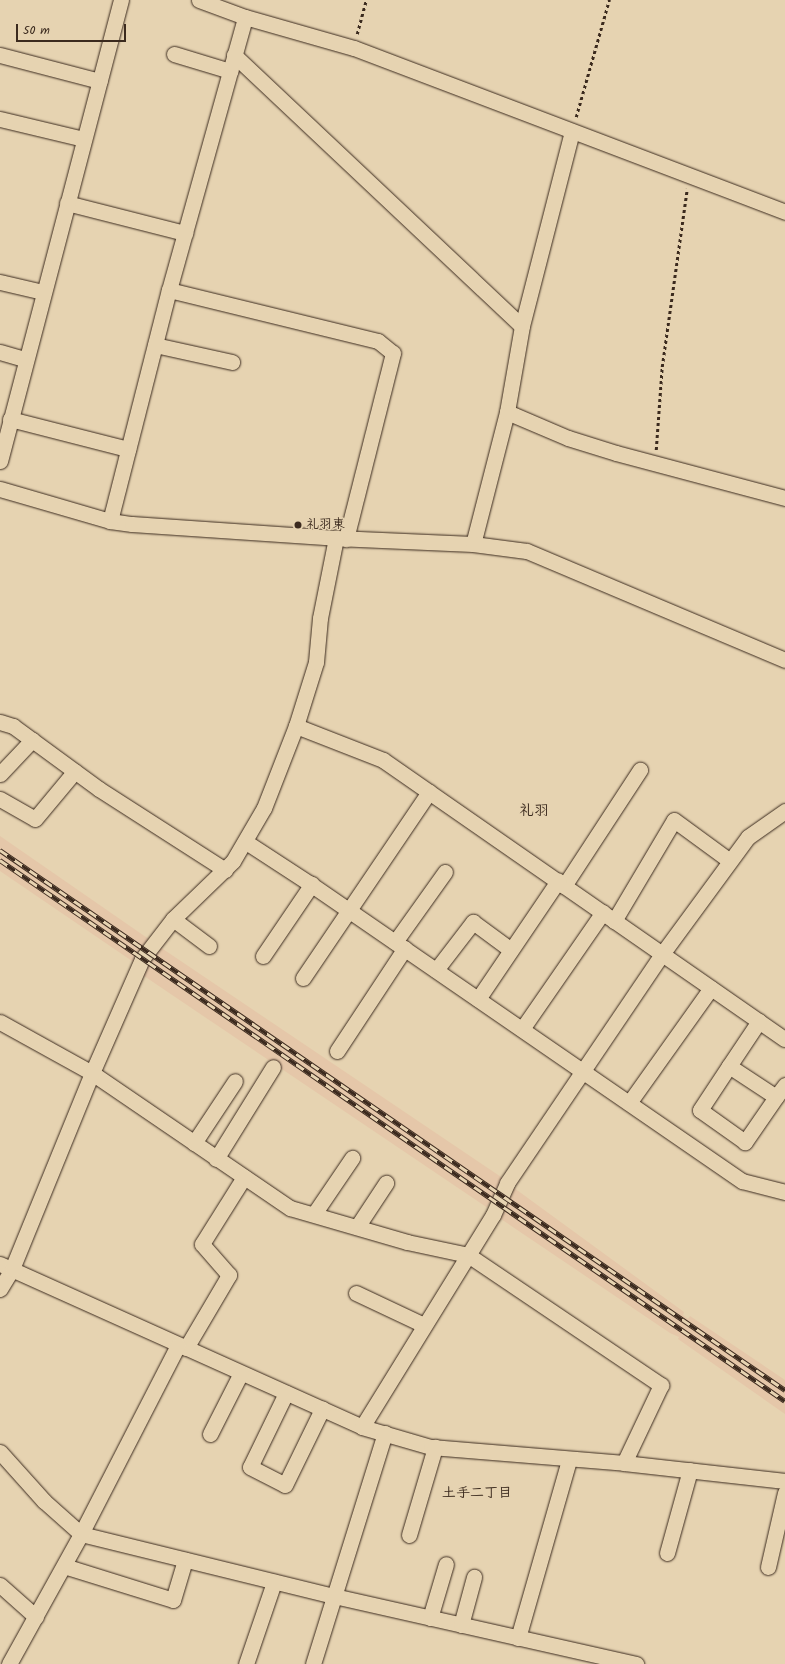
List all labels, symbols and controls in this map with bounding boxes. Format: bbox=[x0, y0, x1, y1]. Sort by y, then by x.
scale bar bbox=[18, 16, 128, 42]
text: 50 m bbox=[23, 21, 50, 40]
place label: 礼羽東 bbox=[306, 517, 345, 533]
marker: 礼羽東 bbox=[293, 520, 303, 530]
district label: 礼羽 bbox=[519, 803, 549, 821]
district label: 土手二丁目 bbox=[442, 1485, 512, 1501]

